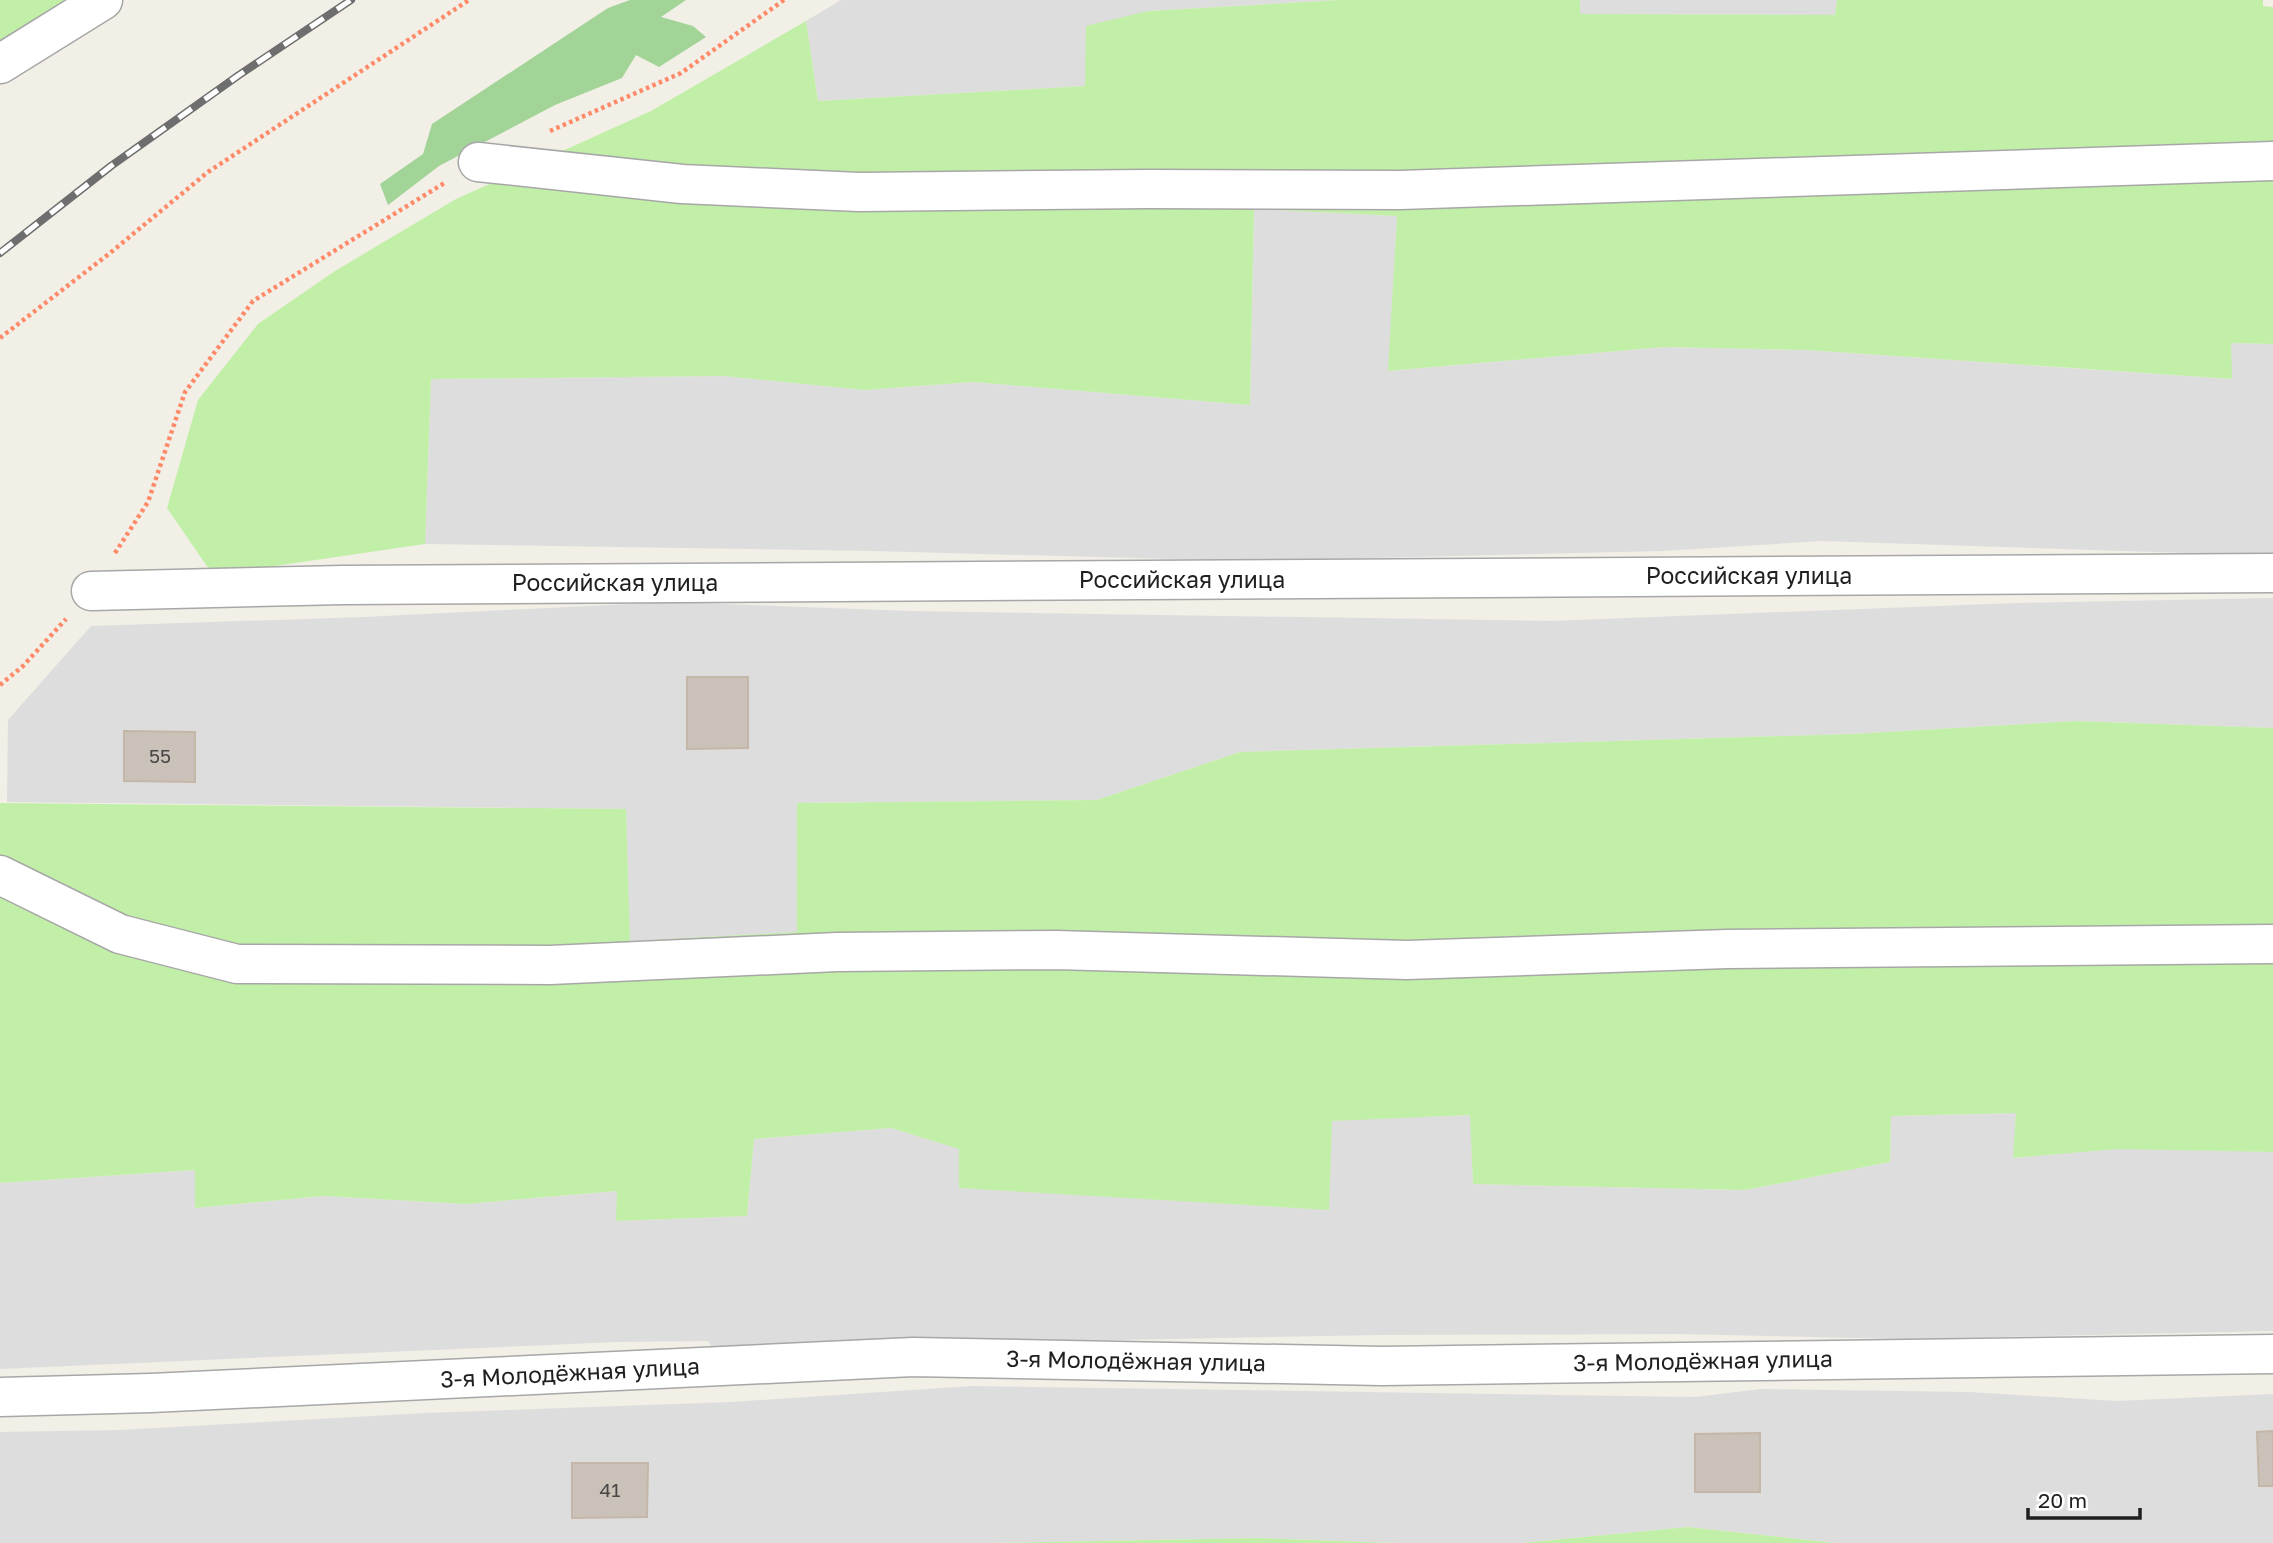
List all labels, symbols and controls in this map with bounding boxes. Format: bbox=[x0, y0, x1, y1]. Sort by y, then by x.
street label: Российская улица bbox=[1646, 561, 1852, 589]
street label: Российская улица bbox=[1079, 565, 1285, 593]
street label: Российская улица bbox=[512, 568, 718, 596]
house number: 55 bbox=[149, 744, 171, 767]
street label: 3-я Молодёжная улица bbox=[1006, 1344, 1266, 1376]
street label: 3-я Молодёжная улица bbox=[1573, 1344, 1833, 1376]
street label: 3-я Молодёжная улица bbox=[439, 1351, 700, 1393]
scale bar bbox=[2028, 1476, 2140, 1520]
house number: 41 bbox=[600, 1478, 620, 1501]
text: 20 m bbox=[2038, 1487, 2087, 1513]

